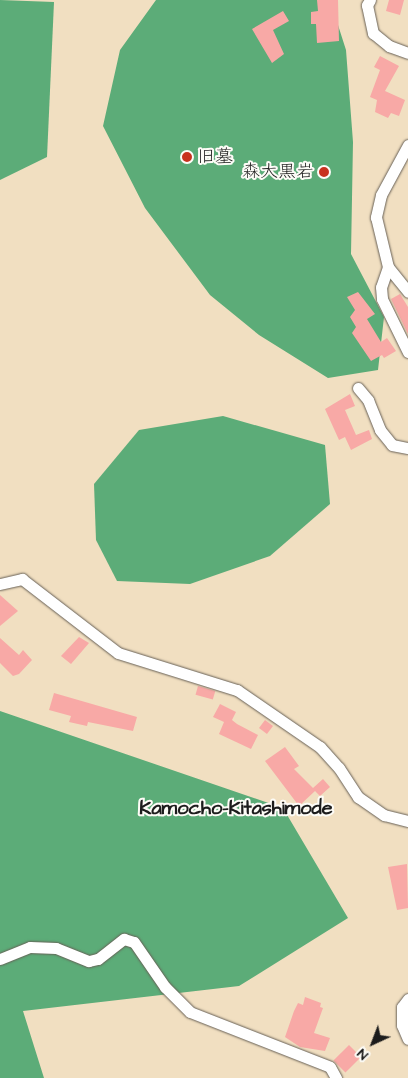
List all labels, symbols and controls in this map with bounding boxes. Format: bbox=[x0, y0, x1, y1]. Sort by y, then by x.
place label: 旧墓 bbox=[197, 146, 233, 168]
marker: 旧墓 bbox=[181, 151, 193, 163]
place label: 森大黒岩 bbox=[242, 161, 314, 183]
marker: 森大黒岩 bbox=[318, 166, 330, 178]
district label: Kamocho-Kitashimode bbox=[139, 796, 333, 820]
north arrow bbox=[348, 1018, 398, 1068]
text: N bbox=[353, 1044, 373, 1064]

